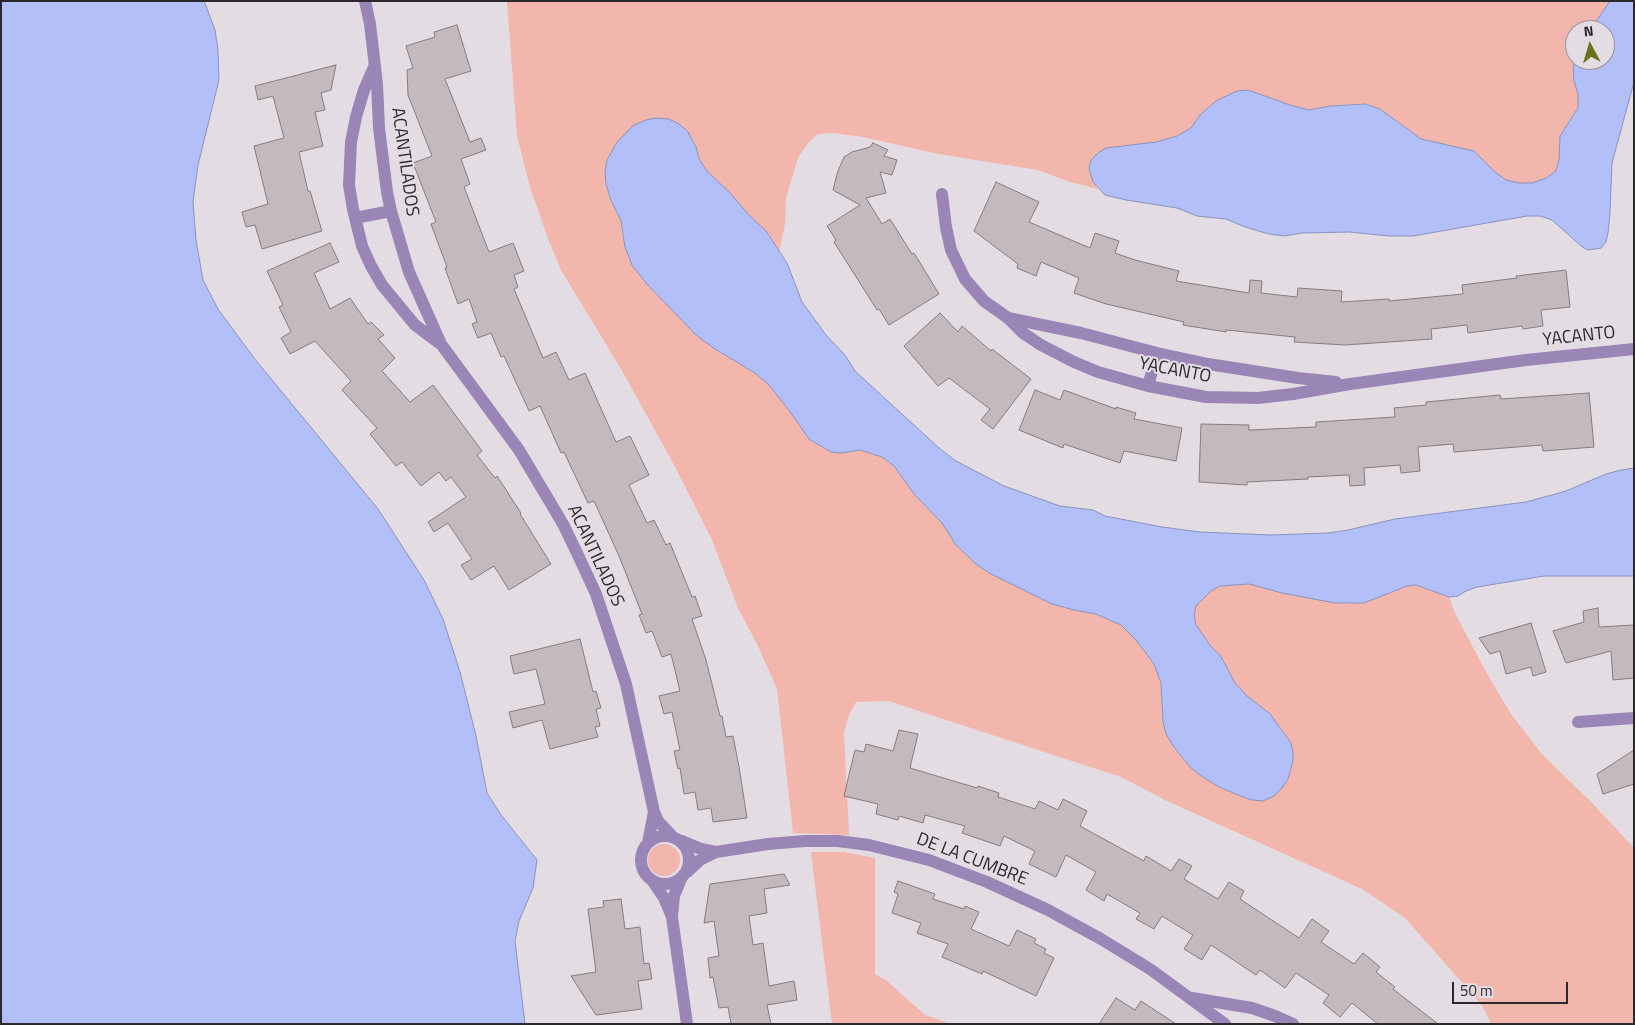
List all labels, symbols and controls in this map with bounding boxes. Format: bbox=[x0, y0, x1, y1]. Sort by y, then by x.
north arrow bbox=[1565, 20, 1615, 70]
text: N bbox=[1583, 20, 1594, 42]
street label: ACANTILADOS bbox=[386, 106, 422, 218]
street label: YACANTO bbox=[1542, 322, 1616, 352]
street label: YACANTO bbox=[1137, 353, 1213, 389]
street label: ACANTILADOS bbox=[562, 502, 628, 610]
street label: DE LA CUMBRE bbox=[913, 829, 1031, 891]
scale bar bbox=[1455, 972, 1571, 1004]
text: 50 m bbox=[1460, 979, 1493, 1002]

